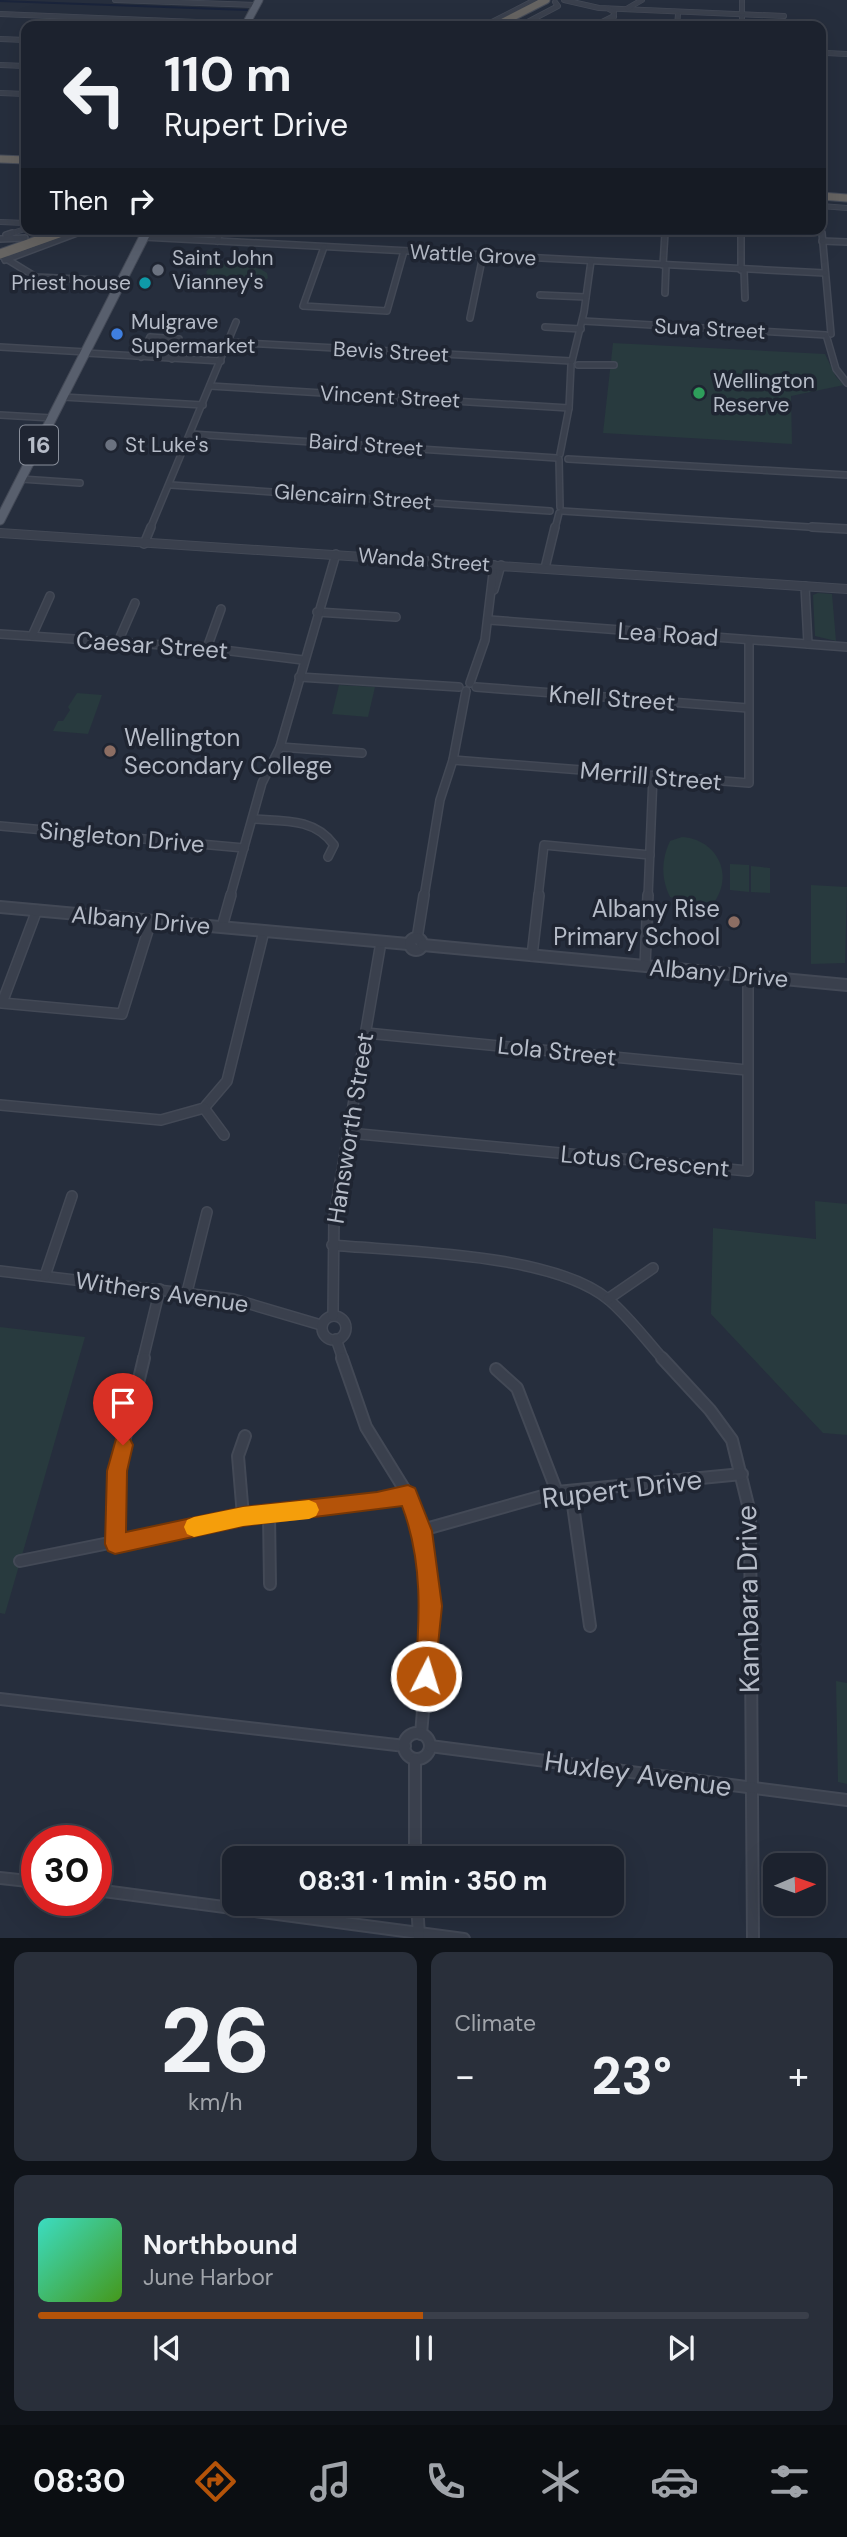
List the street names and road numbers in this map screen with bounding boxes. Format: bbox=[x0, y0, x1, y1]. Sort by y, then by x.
street label: Wattle Grove bbox=[409, 238, 537, 272]
street label: Suva Street bbox=[654, 312, 766, 346]
street label: Bevis Street bbox=[332, 335, 450, 369]
street label: Vincent Street bbox=[319, 379, 461, 415]
road number: 16 bbox=[20, 426, 58, 464]
street label: Baird Street bbox=[308, 427, 424, 463]
street label: Glencairn Street bbox=[273, 478, 433, 516]
street label: Wanda Street bbox=[357, 541, 491, 579]
street label: Lea Road bbox=[616, 615, 720, 653]
street label: Caesar Street bbox=[75, 624, 229, 666]
street label: Knell Street bbox=[548, 678, 676, 718]
street label: Merrill Street bbox=[579, 754, 723, 798]
street label: Singleton Drive bbox=[38, 814, 206, 860]
street label: Albany Drive bbox=[70, 898, 212, 942]
street label: Albany Drive bbox=[648, 951, 790, 995]
street label: Lola Street bbox=[496, 1029, 618, 1073]
street label: Hansworth Street bbox=[320, 1030, 380, 1226]
street label: Lotus Crescent bbox=[559, 1138, 731, 1184]
street label: Withers Avenue bbox=[73, 1264, 251, 1320]
street label: Rupert Drive bbox=[540, 1461, 704, 1517]
street label: Kambara Drive bbox=[728, 1505, 768, 1693]
street label: Huxley Avenue bbox=[542, 1743, 734, 1805]

